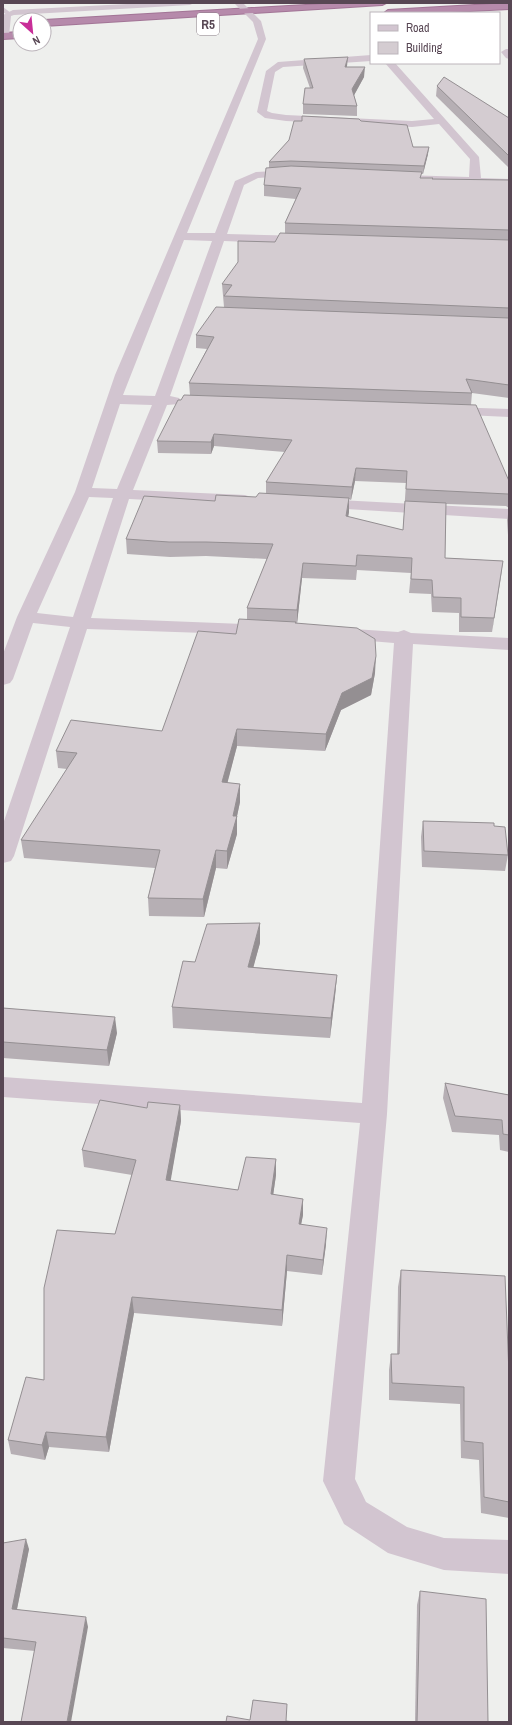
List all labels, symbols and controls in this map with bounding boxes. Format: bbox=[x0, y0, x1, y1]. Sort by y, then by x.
north arrow bbox=[12, 12, 52, 52]
legend bbox=[370, 12, 500, 64]
road number: R5 bbox=[197, 13, 219, 35]
text: Road bbox=[406, 20, 430, 36]
text: N bbox=[30, 33, 43, 49]
text: Building bbox=[406, 40, 443, 56]

